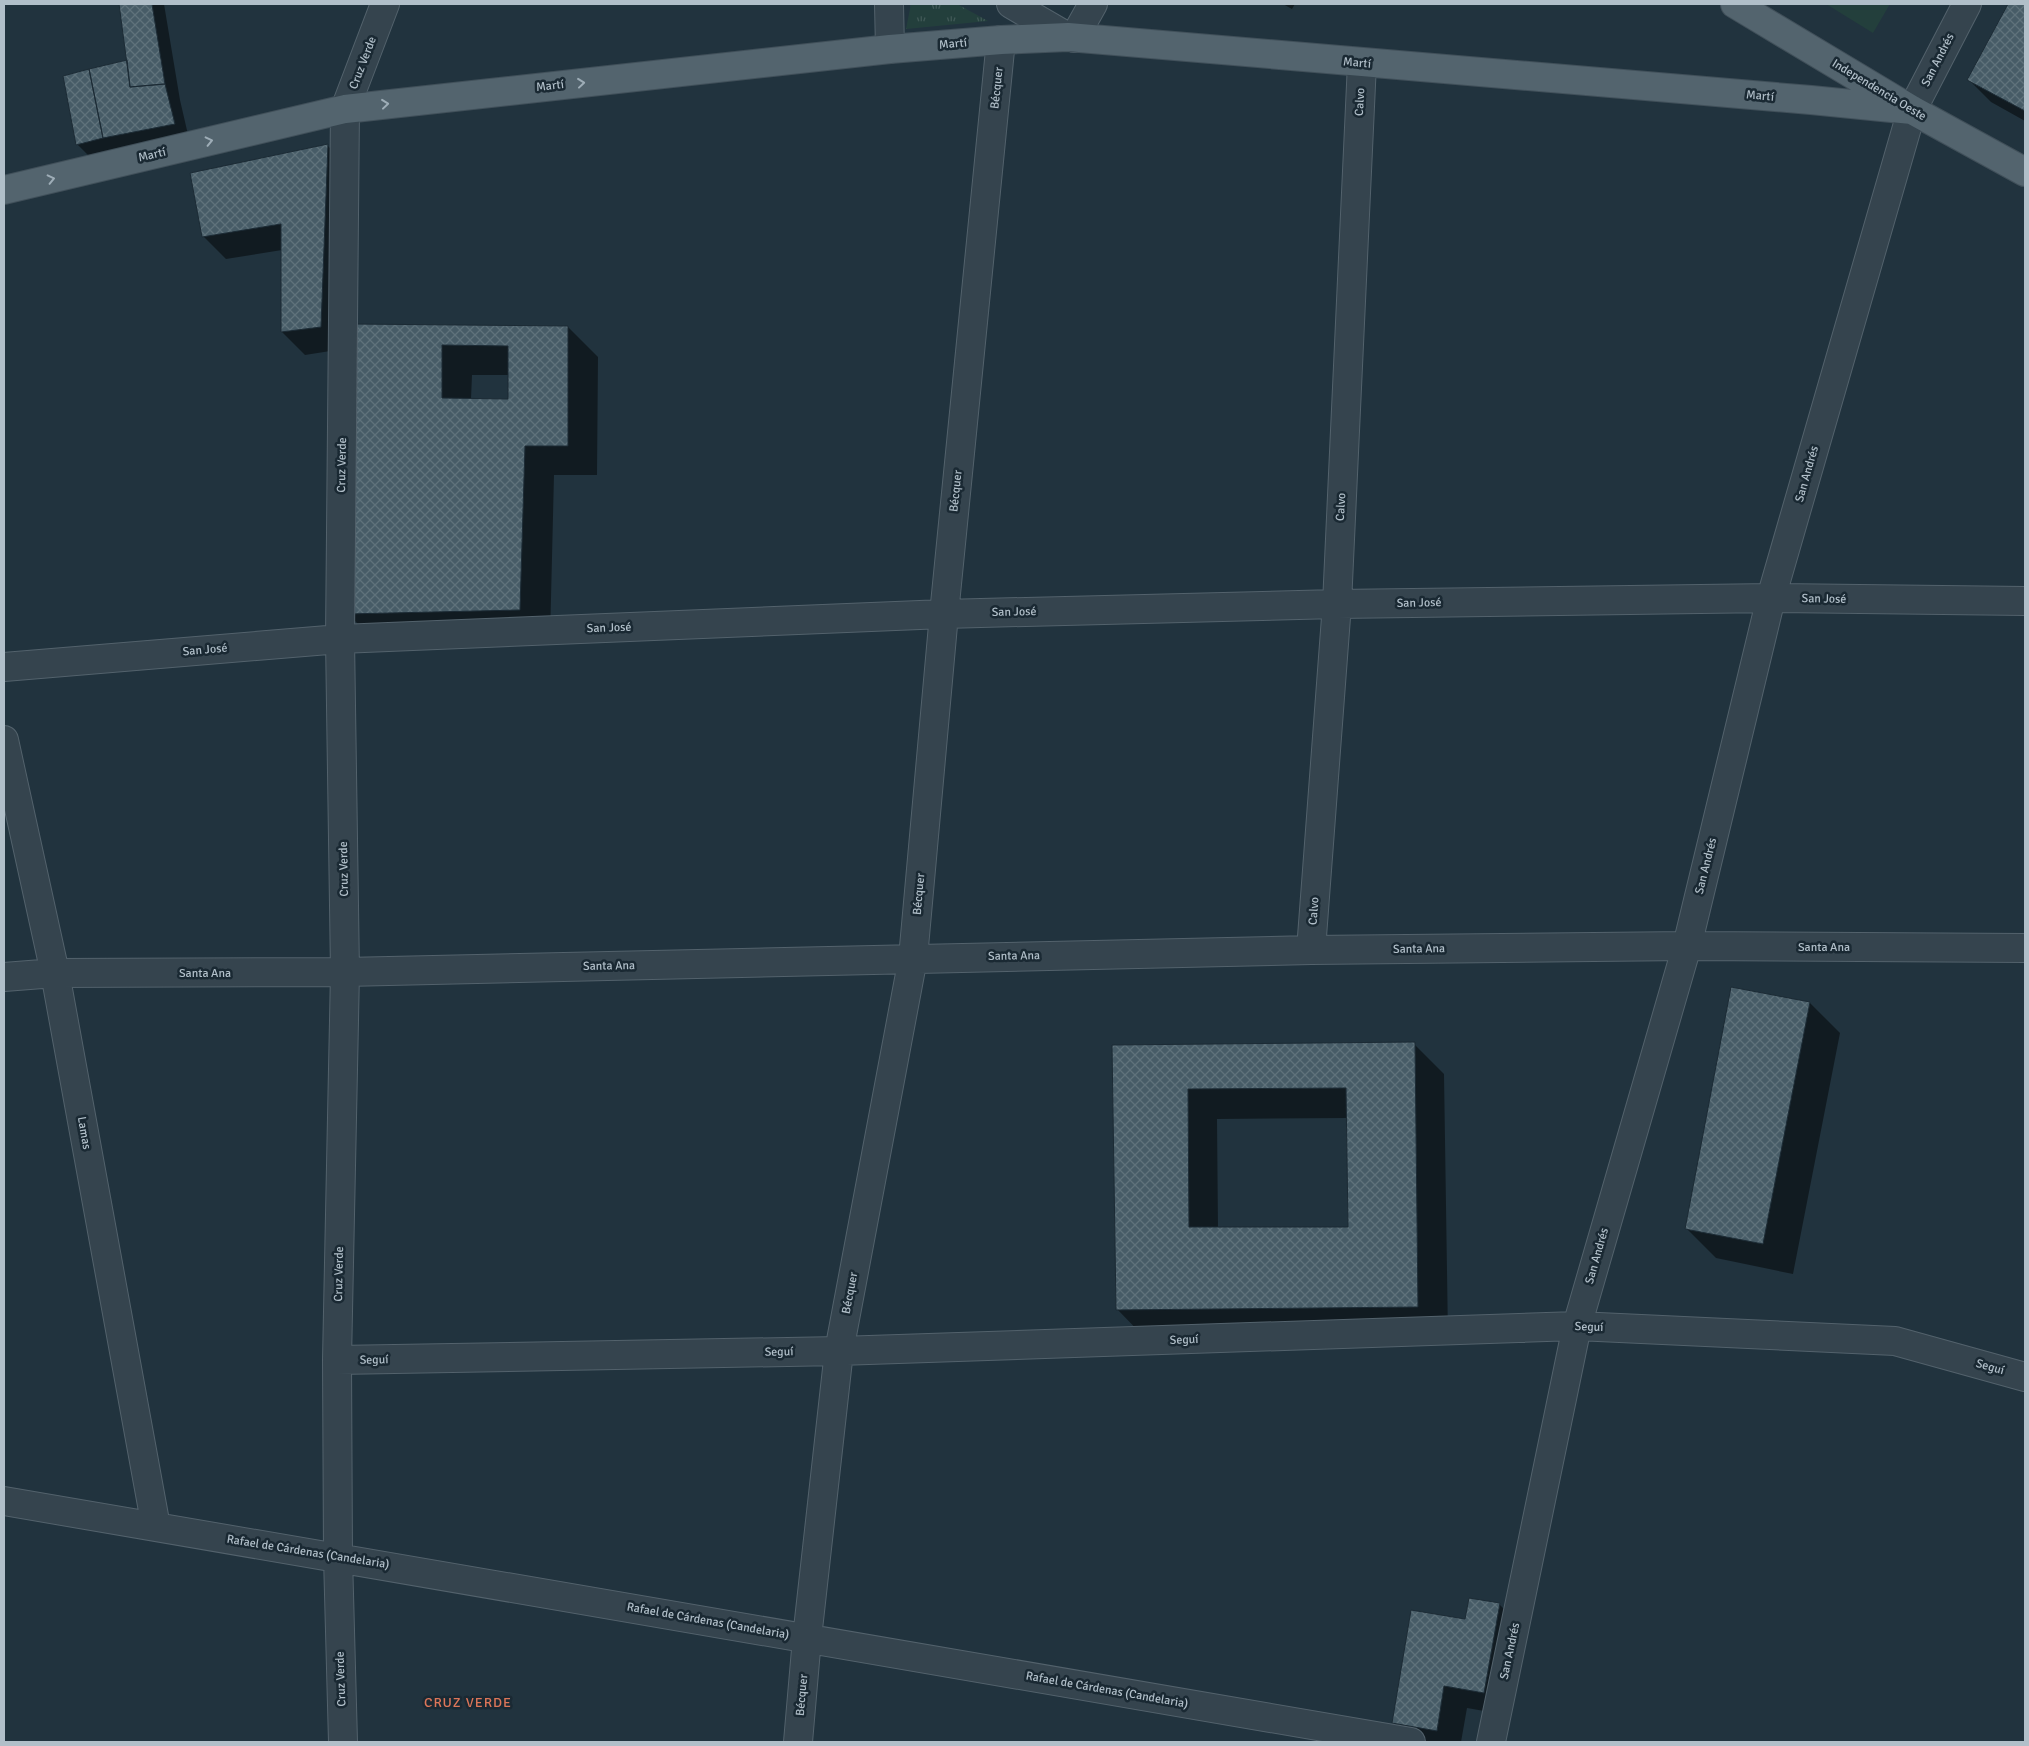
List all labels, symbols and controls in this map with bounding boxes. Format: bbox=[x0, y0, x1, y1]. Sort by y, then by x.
street label: San Andrés bbox=[1918, 31, 1958, 89]
street label: Cruz Verde bbox=[346, 35, 380, 91]
street label: Martí bbox=[938, 35, 968, 53]
street label: Martí bbox=[1342, 54, 1372, 72]
street label: Independencia Oeste bbox=[1829, 56, 1929, 124]
street label: Bécquer bbox=[987, 66, 1007, 110]
street label: Martí bbox=[535, 77, 565, 95]
one-way arrow bbox=[578, 78, 586, 89]
street label: Martí bbox=[1745, 87, 1775, 105]
street label: Calvo bbox=[1352, 88, 1368, 116]
one-way arrow bbox=[381, 99, 389, 110]
one-way arrow bbox=[205, 136, 214, 147]
street label: Martí bbox=[137, 144, 168, 165]
one-way arrow bbox=[47, 174, 56, 185]
street label: Cruz Verde bbox=[334, 437, 350, 493]
street label: San Andrés bbox=[1792, 444, 1822, 504]
street label: Bécquer bbox=[946, 469, 966, 513]
street label: Calvo bbox=[1333, 493, 1349, 521]
street label: San José bbox=[1801, 591, 1847, 607]
street label: San José bbox=[1396, 595, 1442, 611]
street label: San José bbox=[991, 604, 1037, 620]
street label: San José bbox=[586, 620, 632, 636]
street label: San José bbox=[182, 641, 228, 659]
street label: San Andrés bbox=[1692, 836, 1720, 896]
street label: Cruz Verde bbox=[336, 841, 352, 897]
street label: Bécquer bbox=[910, 872, 928, 916]
street label: Calvo bbox=[1306, 896, 1322, 926]
street label: Santa Ana bbox=[1798, 940, 1850, 955]
street label: Santa Ana bbox=[1393, 941, 1445, 957]
street label: Santa Ana bbox=[988, 948, 1040, 964]
street label: Santa Ana bbox=[583, 958, 635, 974]
street label: Santa Ana bbox=[179, 966, 231, 981]
street label: Lamas bbox=[74, 1115, 94, 1151]
street label: San Andrés bbox=[1582, 1226, 1612, 1286]
street label: Cruz Verde bbox=[331, 1246, 347, 1302]
street label: Bécquer bbox=[839, 1270, 862, 1315]
street label: Seguí bbox=[1574, 1319, 1604, 1335]
street label: Seguí bbox=[1169, 1332, 1199, 1348]
street label: Seguí bbox=[764, 1344, 794, 1360]
street label: Seguí bbox=[359, 1352, 389, 1368]
street label: Seguí bbox=[1974, 1356, 2007, 1378]
street label: Rafael de Cárdenas (Candelaria) bbox=[226, 1532, 390, 1572]
street label: Rafael de Cárdenas (Candelaria) bbox=[626, 1599, 790, 1643]
street label: San Andrés bbox=[1497, 1621, 1523, 1681]
street label: Cruz Verde bbox=[333, 1651, 349, 1707]
street label: Rafael de Cárdenas (Candelaria) bbox=[1025, 1668, 1189, 1712]
street label: Bécquer bbox=[793, 1673, 811, 1717]
district label: CRUZ VERDE bbox=[424, 1694, 512, 1711]

